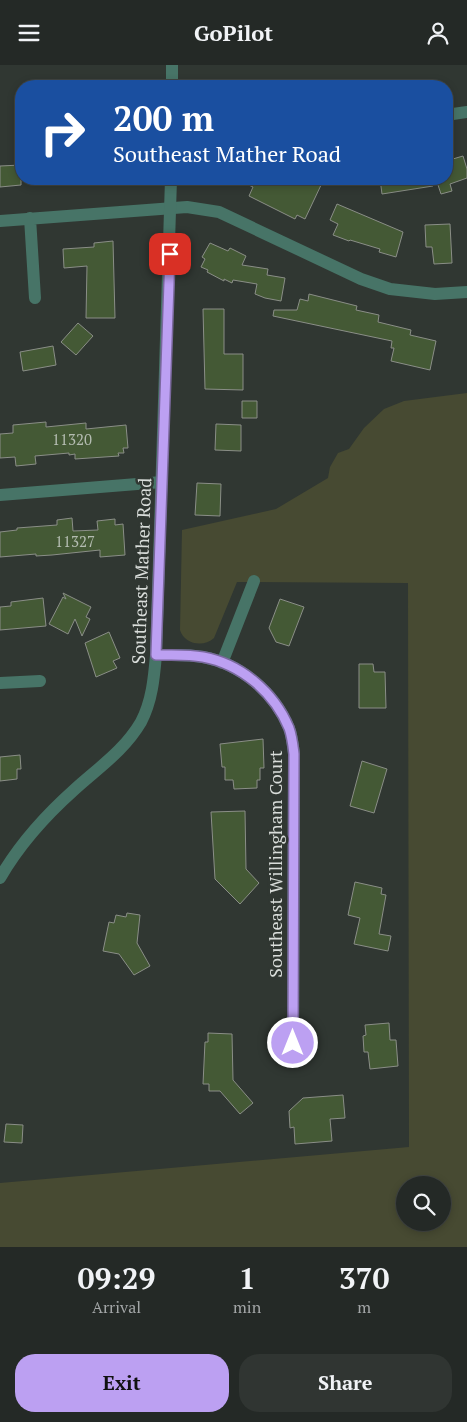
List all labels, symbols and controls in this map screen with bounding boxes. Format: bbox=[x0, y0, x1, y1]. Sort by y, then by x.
text: GoPilot bbox=[194, 18, 273, 47]
icon: menu bbox=[15, 19, 43, 47]
icon: person bbox=[424, 19, 452, 47]
text: 200 m bbox=[113, 95, 214, 141]
icon: right bbox=[30, 100, 95, 165]
text: Southeast Mather Road bbox=[113, 139, 341, 168]
pin bbox=[149, 233, 191, 275]
icon: arrive bbox=[156, 240, 184, 268]
house number: 11320 bbox=[52, 429, 92, 449]
street label: Southeast Mather Road bbox=[126, 477, 156, 665]
house number: 11327 bbox=[55, 531, 95, 551]
street label: Southeast Willingham Court bbox=[263, 750, 287, 978]
position arrow bbox=[266, 1016, 318, 1068]
map controls bbox=[396, 1176, 451, 1231]
button: search bbox=[396, 1176, 451, 1231]
text: 09:29 bbox=[77, 1258, 156, 1298]
text: 1 bbox=[239, 1258, 256, 1298]
text: 370 bbox=[339, 1258, 390, 1298]
text: Arrival bbox=[92, 1296, 141, 1318]
text: min bbox=[233, 1296, 261, 1318]
text: m bbox=[357, 1296, 371, 1318]
button: Exit bbox=[15, 1354, 229, 1412]
button: Share bbox=[239, 1354, 452, 1412]

